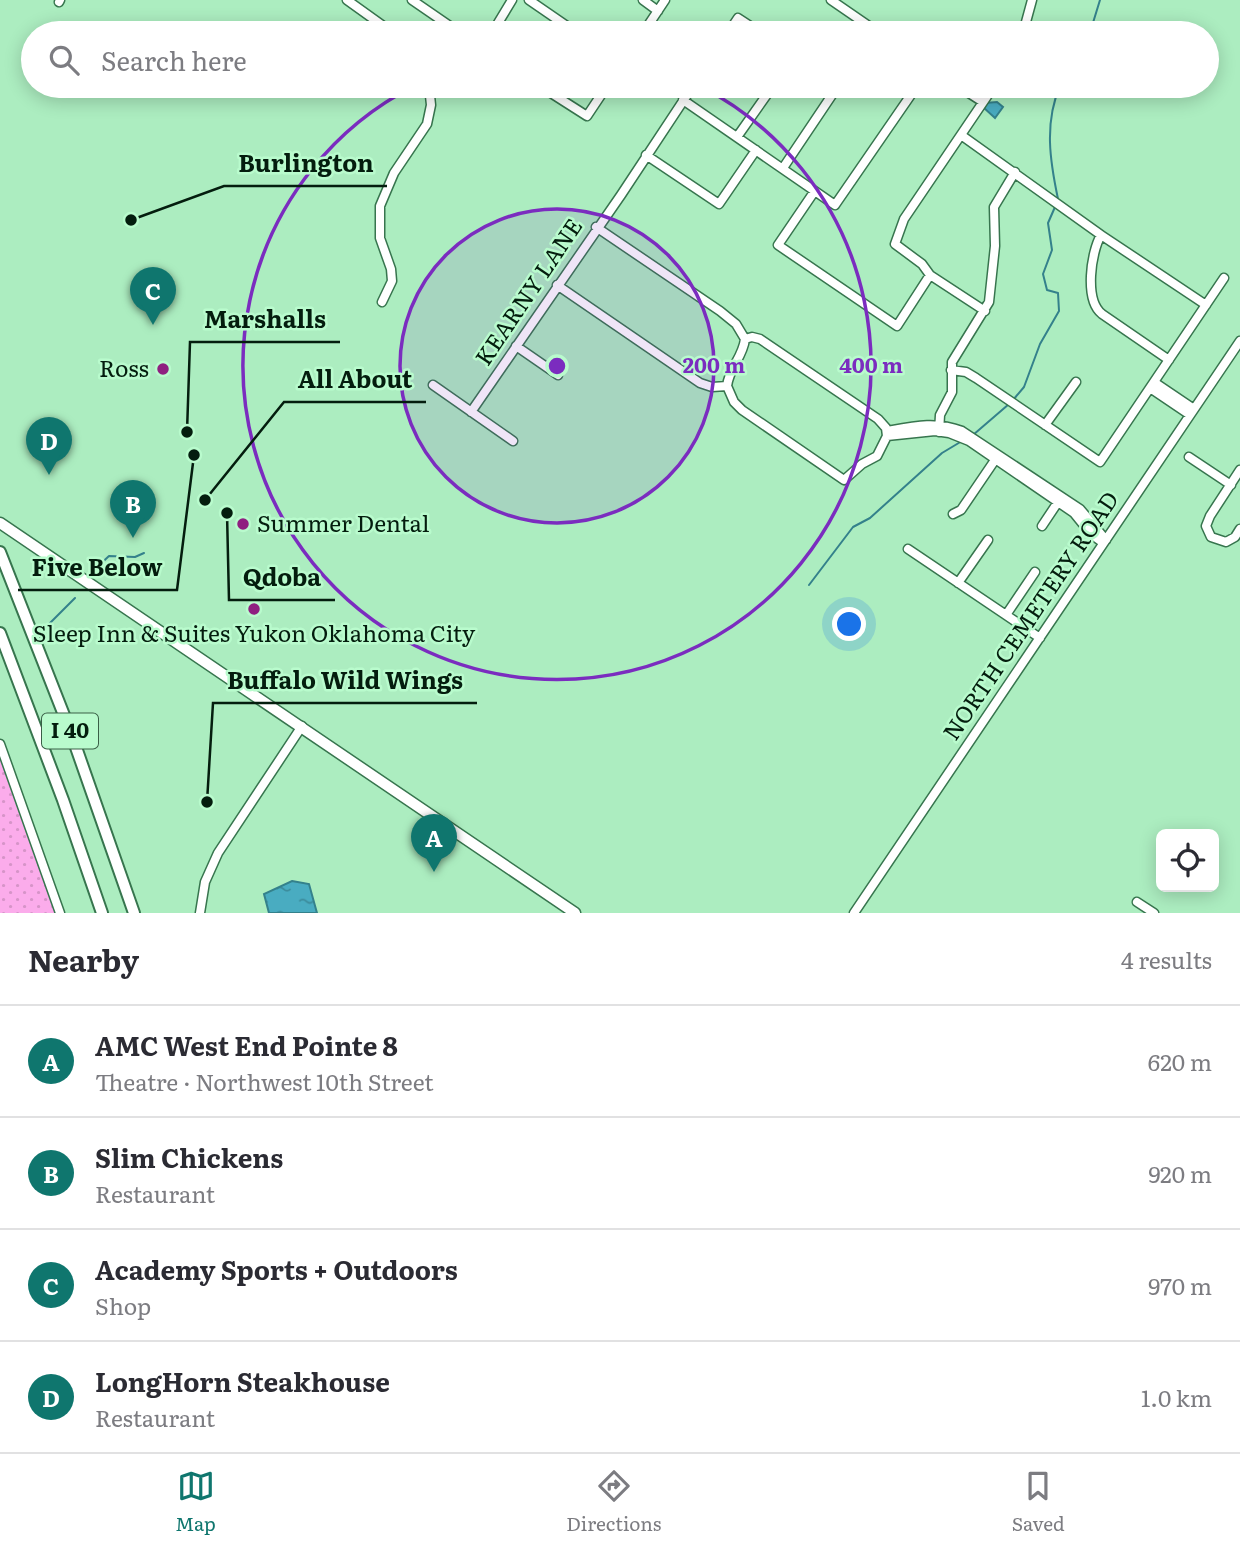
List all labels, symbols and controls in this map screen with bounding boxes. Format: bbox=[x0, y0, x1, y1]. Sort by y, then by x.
search box bbox=[21, 21, 1219, 98]
text: Search here bbox=[101, 40, 247, 79]
icon: search bbox=[45, 41, 83, 79]
callout: Burlington bbox=[224, 141, 387, 186]
text: Burlington bbox=[238, 144, 374, 179]
street label: KEARNY LANE bbox=[465, 210, 589, 371]
pin: C bbox=[130, 267, 176, 325]
callout: Marshalls bbox=[190, 297, 340, 342]
text: Marshalls bbox=[204, 300, 326, 335]
text: 200 m bbox=[683, 348, 745, 379]
text: 400 m bbox=[839, 348, 903, 379]
place label: Ross bbox=[99, 350, 149, 384]
centre of rings bbox=[545, 354, 569, 378]
callout: All About bbox=[284, 357, 426, 402]
text: All About bbox=[298, 360, 413, 395]
marker: Ross bbox=[155, 361, 171, 377]
pin: D bbox=[26, 417, 72, 475]
pin: B bbox=[110, 480, 156, 538]
street label: NORTH CEMETERY ROAD bbox=[933, 484, 1126, 746]
place label: Summer Dental bbox=[257, 505, 430, 539]
marker: Summer Dental bbox=[235, 516, 251, 532]
callout: Five Below bbox=[18, 545, 177, 590]
text: Five Below bbox=[32, 548, 163, 583]
callout: Qdoba bbox=[229, 555, 335, 600]
text: Qdoba bbox=[243, 558, 321, 593]
marker: Sleep Inn & Suites Yukon Oklahoma City bbox=[246, 601, 262, 617]
your location bbox=[832, 607, 866, 641]
place label: Sleep Inn & Suites Yukon Oklahoma City bbox=[33, 615, 476, 649]
callout: Buffalo Wild Wings bbox=[213, 658, 477, 703]
text: Buffalo Wild Wings bbox=[227, 661, 463, 696]
road number: I 40 bbox=[42, 714, 98, 748]
pin: A bbox=[411, 814, 457, 872]
map controls bbox=[1156, 829, 1219, 892]
button: locate bbox=[1156, 829, 1219, 892]
text: Nearby bbox=[28, 937, 139, 981]
text: 4 results bbox=[1121, 942, 1212, 976]
text: AMC West End Pointe 8 bbox=[95, 1025, 398, 1064]
text: A bbox=[42, 1044, 60, 1078]
text: 620 m bbox=[1148, 1044, 1212, 1078]
text: Theatre · Northwest 10th Street bbox=[95, 1064, 434, 1098]
text: Slim Chickens bbox=[95, 1137, 283, 1176]
text: B bbox=[43, 1156, 59, 1190]
text: 920 m bbox=[1148, 1156, 1212, 1190]
text: Restaurant bbox=[95, 1176, 215, 1210]
text: Academy Sports + Outdoors bbox=[95, 1249, 458, 1288]
text: C bbox=[43, 1268, 59, 1302]
text: 970 m bbox=[1148, 1268, 1212, 1302]
text: Shop bbox=[95, 1288, 151, 1322]
text: LongHorn Steakhouse bbox=[95, 1361, 390, 1400]
text: D bbox=[42, 1380, 60, 1414]
text: 1.0 km bbox=[1141, 1380, 1212, 1414]
text: Restaurant bbox=[95, 1400, 215, 1434]
tab: Map bbox=[175, 1467, 216, 1537]
tab: Directions bbox=[566, 1467, 661, 1537]
tab: Saved bbox=[1012, 1467, 1065, 1537]

